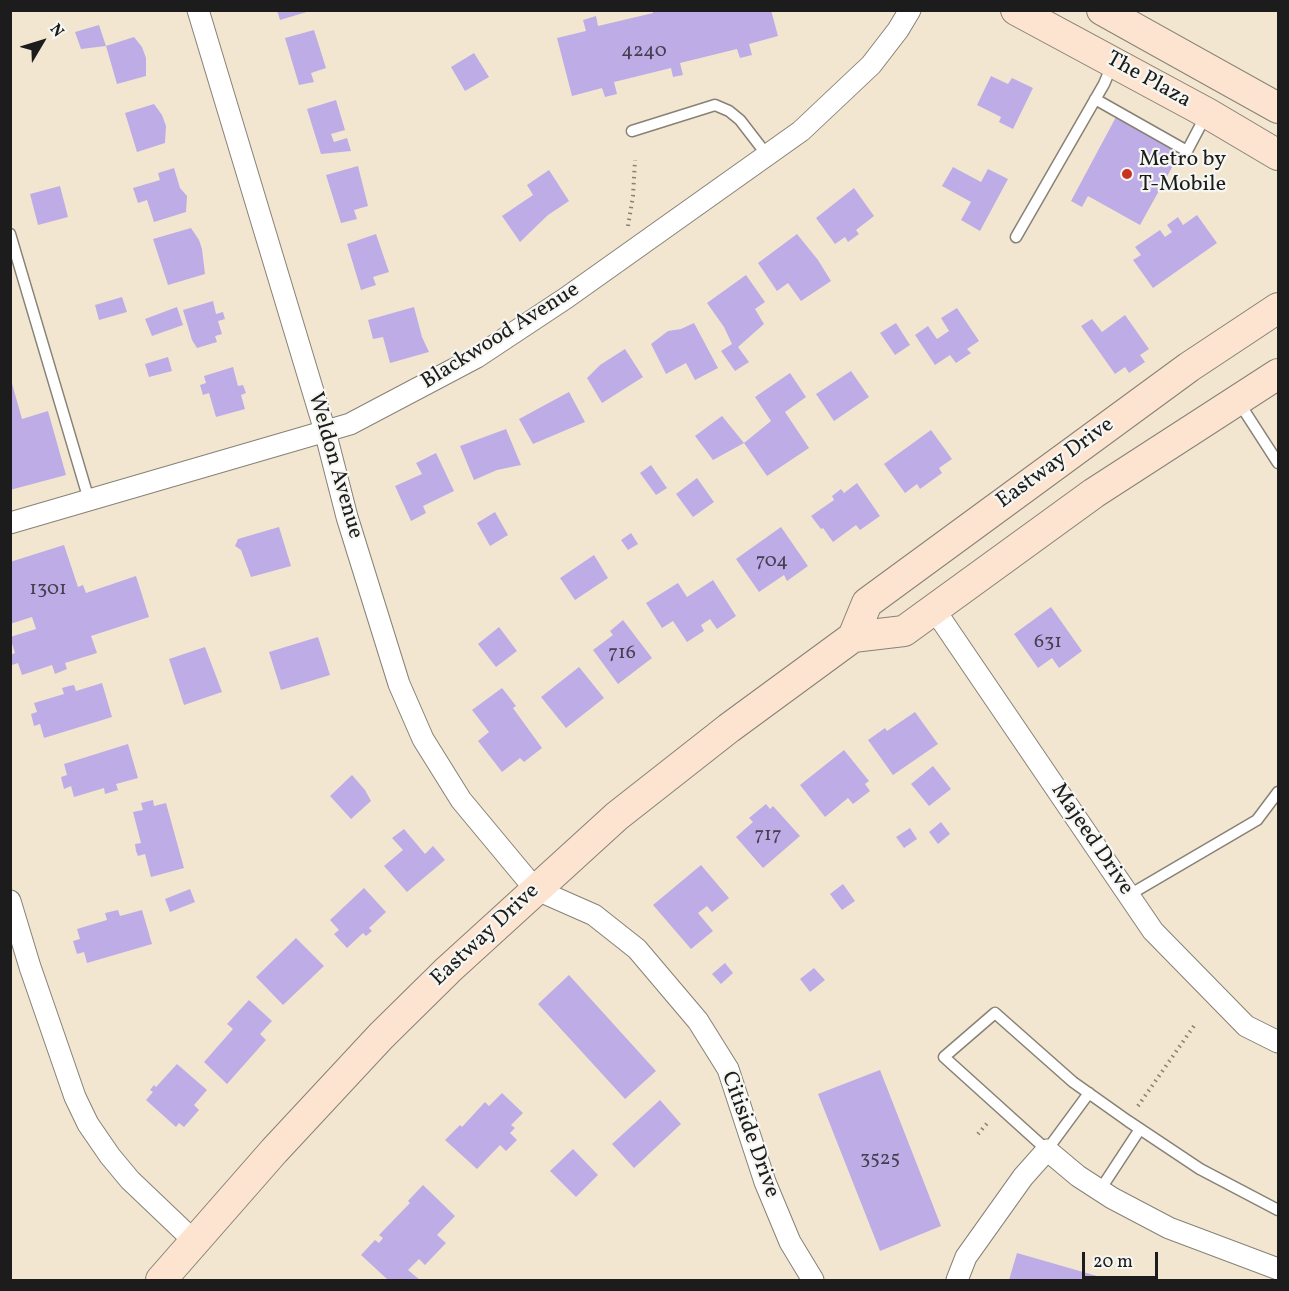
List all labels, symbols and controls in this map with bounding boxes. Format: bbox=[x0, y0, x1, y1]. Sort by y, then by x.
north arrow bbox=[12, 12, 72, 72]
text: N bbox=[44, 20, 68, 42]
house number: 4240 bbox=[621, 40, 667, 64]
street label: The Plaza bbox=[1101, 47, 1195, 115]
place label: Metro by T-Mobile bbox=[1139, 148, 1226, 200]
marker: Metro by T-Mobile bbox=[1120, 167, 1134, 181]
street label: Blackwood Avenue bbox=[417, 278, 585, 396]
street label: Weldon Avenue bbox=[301, 390, 367, 542]
street label: Eastway Drive bbox=[992, 413, 1120, 515]
house number: 704 bbox=[756, 550, 788, 574]
house number: 1301 bbox=[29, 578, 67, 602]
house number: 631 bbox=[1034, 631, 1062, 655]
house number: 716 bbox=[608, 642, 636, 666]
street label: Majeed Drive bbox=[1044, 779, 1138, 901]
house number: 717 bbox=[754, 824, 782, 848]
street label: Eastway Drive bbox=[426, 879, 546, 993]
street label: Citiside Drive bbox=[714, 1068, 784, 1202]
house number: 3525 bbox=[860, 1148, 900, 1172]
scale bar bbox=[1085, 1240, 1162, 1278]
text: 20 m bbox=[1093, 1250, 1133, 1275]

